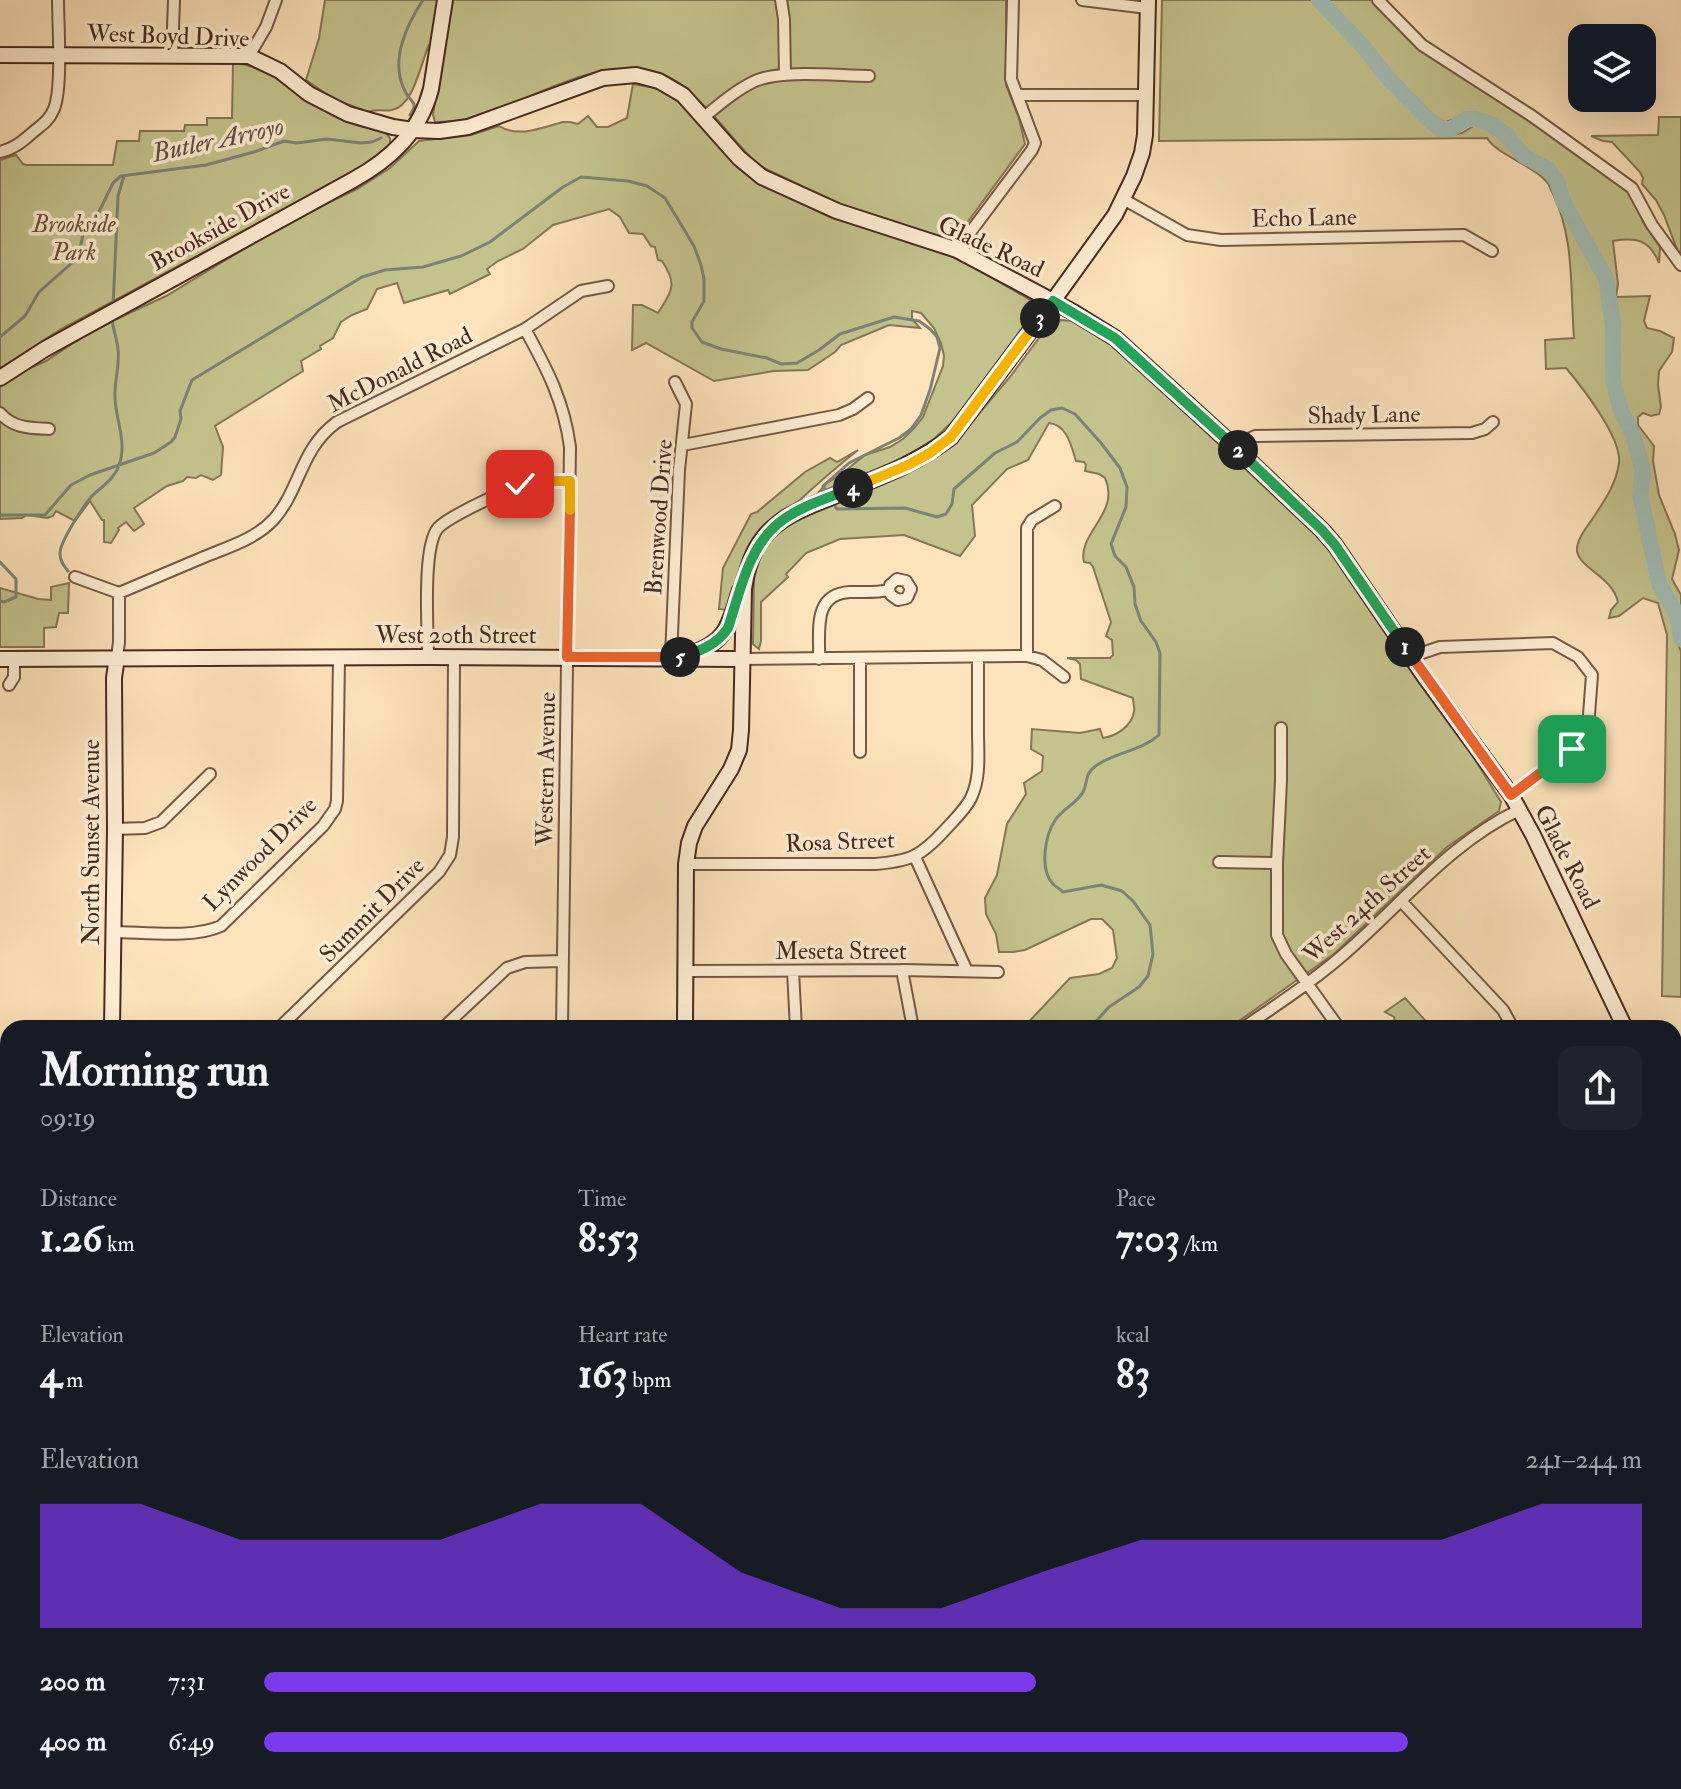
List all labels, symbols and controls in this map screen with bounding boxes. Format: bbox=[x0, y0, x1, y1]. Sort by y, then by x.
street label: West Boyd Drive bbox=[85, 18, 250, 54]
map controls bbox=[1568, 24, 1656, 112]
button: layers bbox=[1568, 24, 1656, 112]
water label: Butler Arroyo bbox=[147, 110, 287, 170]
street label: Brookside Drive bbox=[145, 176, 295, 278]
street label: Echo Lane bbox=[1251, 202, 1357, 234]
park label: Brookside Park bbox=[31, 209, 117, 268]
street label: Glade Road bbox=[933, 209, 1049, 285]
pin: 3 bbox=[1020, 298, 1060, 338]
text: 3 bbox=[1036, 304, 1044, 332]
street label: McDonald Road bbox=[322, 320, 478, 420]
street label: Shady Lane bbox=[1307, 399, 1421, 431]
pin: 2 bbox=[1218, 430, 1258, 470]
text: 2 bbox=[1232, 436, 1244, 464]
street label: Brenwood Drive bbox=[638, 438, 680, 596]
pin bbox=[486, 450, 554, 518]
icon: check bbox=[498, 462, 542, 506]
pin: 4 bbox=[833, 468, 873, 508]
text: 4 bbox=[847, 474, 859, 502]
street label: West 20th Street bbox=[374, 620, 537, 651]
pin: 1 bbox=[1385, 627, 1425, 667]
text: 1 bbox=[1401, 633, 1409, 661]
pin: 5 bbox=[660, 637, 700, 677]
text: 5 bbox=[675, 643, 685, 671]
street label: Western Avenue bbox=[529, 692, 563, 847]
pin bbox=[1538, 715, 1606, 783]
icon: arrive bbox=[1550, 727, 1594, 771]
street label: North Sunset Avenue bbox=[76, 739, 107, 945]
street label: Lynwood Drive bbox=[196, 790, 324, 918]
street label: Glade Road bbox=[1527, 800, 1607, 915]
street label: Rosa Street bbox=[785, 825, 895, 859]
street label: West 24th Street bbox=[1296, 838, 1438, 970]
street label: Summit Drive bbox=[313, 851, 431, 969]
street label: Meseta Street bbox=[775, 936, 907, 967]
text: Morning run bbox=[40, 1044, 269, 1099]
button: share bbox=[1558, 1046, 1642, 1130]
text: 09:19 bbox=[40, 1102, 96, 1134]
text: Distance bbox=[40, 1185, 117, 1213]
text: Time bbox=[578, 1185, 626, 1213]
text: Pace bbox=[1116, 1185, 1155, 1213]
text: 1.26 bbox=[40, 1213, 102, 1264]
text: 8:53 bbox=[578, 1213, 640, 1264]
text: 7:03 bbox=[1116, 1213, 1180, 1264]
text: km bbox=[102, 1230, 135, 1258]
text: /km bbox=[1180, 1230, 1218, 1258]
text: Elevation bbox=[40, 1321, 124, 1349]
text: Heart rate bbox=[578, 1321, 668, 1349]
text: kcal bbox=[1116, 1321, 1150, 1349]
text: 4 bbox=[40, 1349, 62, 1400]
text: 163 bbox=[578, 1349, 628, 1400]
text: 83 bbox=[1116, 1349, 1150, 1400]
text: m bbox=[62, 1366, 83, 1394]
text: bpm bbox=[628, 1366, 671, 1394]
text: Elevation bbox=[40, 1444, 139, 1476]
text: 241–244 m bbox=[1526, 1444, 1642, 1476]
text: 200 m bbox=[40, 1666, 105, 1698]
text: 7:31 bbox=[168, 1666, 206, 1698]
text: 400 m bbox=[40, 1726, 106, 1758]
text: 6:49 bbox=[168, 1726, 215, 1758]

